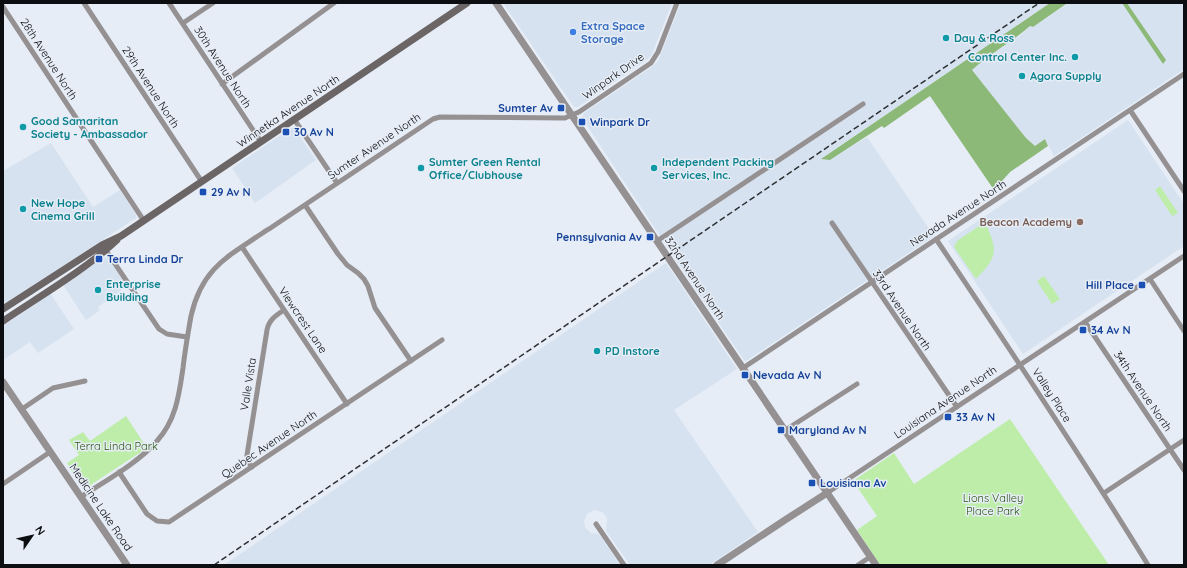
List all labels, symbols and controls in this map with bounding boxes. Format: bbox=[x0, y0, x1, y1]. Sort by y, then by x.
street label: 28th Avenue North bbox=[17, 16, 81, 102]
place label: Extra Space Storage bbox=[581, 19, 645, 46]
street label: 30th Avenue North bbox=[191, 23, 255, 111]
marker: Extra Space Storage bbox=[568, 27, 578, 37]
place label: Day & Ross bbox=[954, 31, 1014, 45]
marker: Day & Ross bbox=[941, 33, 951, 43]
street label: 29th Avenue North bbox=[119, 43, 183, 131]
street label: Winpark Drive bbox=[579, 50, 647, 102]
place label: Control Center Inc. bbox=[968, 50, 1067, 64]
marker: Control Center Inc. bbox=[1070, 52, 1080, 62]
place label: Agora Supply bbox=[1030, 69, 1101, 83]
street label: Winnetka Avenue North bbox=[234, 71, 342, 151]
marker: Agora Supply bbox=[1017, 71, 1027, 81]
place label: Sumter Av bbox=[498, 101, 553, 115]
marker: Sumter Av bbox=[556, 103, 566, 113]
street label: Sumter Avenue North bbox=[325, 110, 423, 182]
place label: Good Samaritan Society - Ambassador bbox=[31, 114, 148, 141]
place label: Winpark Dr bbox=[590, 115, 650, 129]
marker: Winpark Dr bbox=[577, 117, 587, 127]
marker: Good Samaritan Society - Ambassador bbox=[18, 122, 28, 132]
place label: 30 Av N bbox=[294, 125, 334, 139]
marker: 30 Av N bbox=[281, 127, 291, 137]
place label: Sumter Green Rental Office/Clubhouse bbox=[429, 155, 541, 182]
place label: Independent Packing Services, Inc. bbox=[662, 155, 774, 182]
marker: Sumter Green Rental Office/Clubhouse bbox=[416, 163, 426, 173]
marker: Independent Packing Services, Inc. bbox=[649, 163, 659, 173]
street label: Nevada Avenue North bbox=[907, 177, 1009, 249]
place label: 29 Av N bbox=[211, 185, 251, 199]
marker: 29 Av N bbox=[198, 187, 208, 197]
place label: New Hope Cinema Grill bbox=[31, 196, 95, 223]
marker: New Hope Cinema Grill bbox=[18, 204, 28, 214]
place label: Beacon Academy bbox=[980, 215, 1072, 229]
marker: Beacon Academy bbox=[1075, 217, 1085, 227]
place label: Pennsylvania Av bbox=[556, 230, 642, 244]
marker: Pennsylvania Av bbox=[645, 232, 655, 242]
street label: 32nd Avenue North bbox=[662, 234, 728, 322]
place label: Terra Linda Dr bbox=[107, 252, 184, 266]
marker: Terra Linda Dr bbox=[94, 254, 104, 264]
street label: 33rd Avenue North bbox=[870, 267, 934, 353]
place label: Enterprise Building bbox=[106, 277, 161, 304]
place label: Hill Place bbox=[1086, 278, 1135, 292]
marker: Hill Place bbox=[1137, 280, 1147, 290]
street label: Viewcrest Lane bbox=[276, 284, 330, 356]
marker: Enterprise Building bbox=[93, 285, 103, 295]
place label: 34 Av N bbox=[1091, 323, 1131, 337]
marker: 34 Av N bbox=[1078, 325, 1088, 335]
place label: PD Instore bbox=[605, 344, 660, 358]
marker: PD Instore bbox=[592, 346, 602, 356]
street label: 34th Avenue North bbox=[1111, 348, 1175, 434]
street label: Valle Vista bbox=[237, 357, 259, 411]
street label: Louisiana Avenue North bbox=[891, 362, 999, 442]
street label: Valley Place bbox=[1029, 365, 1075, 425]
place label: Nevada Av N bbox=[753, 368, 822, 382]
marker: Nevada Av N bbox=[740, 370, 750, 380]
street label: Quebec Avenue North bbox=[219, 407, 319, 481]
place label: 33 Av N bbox=[956, 410, 995, 424]
marker: 33 Av N bbox=[943, 412, 953, 422]
place label: Maryland Av N bbox=[789, 423, 867, 437]
marker: Maryland Av N bbox=[776, 425, 786, 435]
park label: Terra Linda Park bbox=[74, 439, 158, 453]
street label: Medicine Lake Road bbox=[66, 461, 136, 553]
place label: Louisiana Av bbox=[820, 476, 886, 490]
marker: Louisiana Av bbox=[807, 478, 817, 488]
park label: Lions Valley Place Park bbox=[963, 491, 1023, 518]
north arrow bbox=[12, 516, 52, 556]
text: N bbox=[32, 523, 48, 538]

